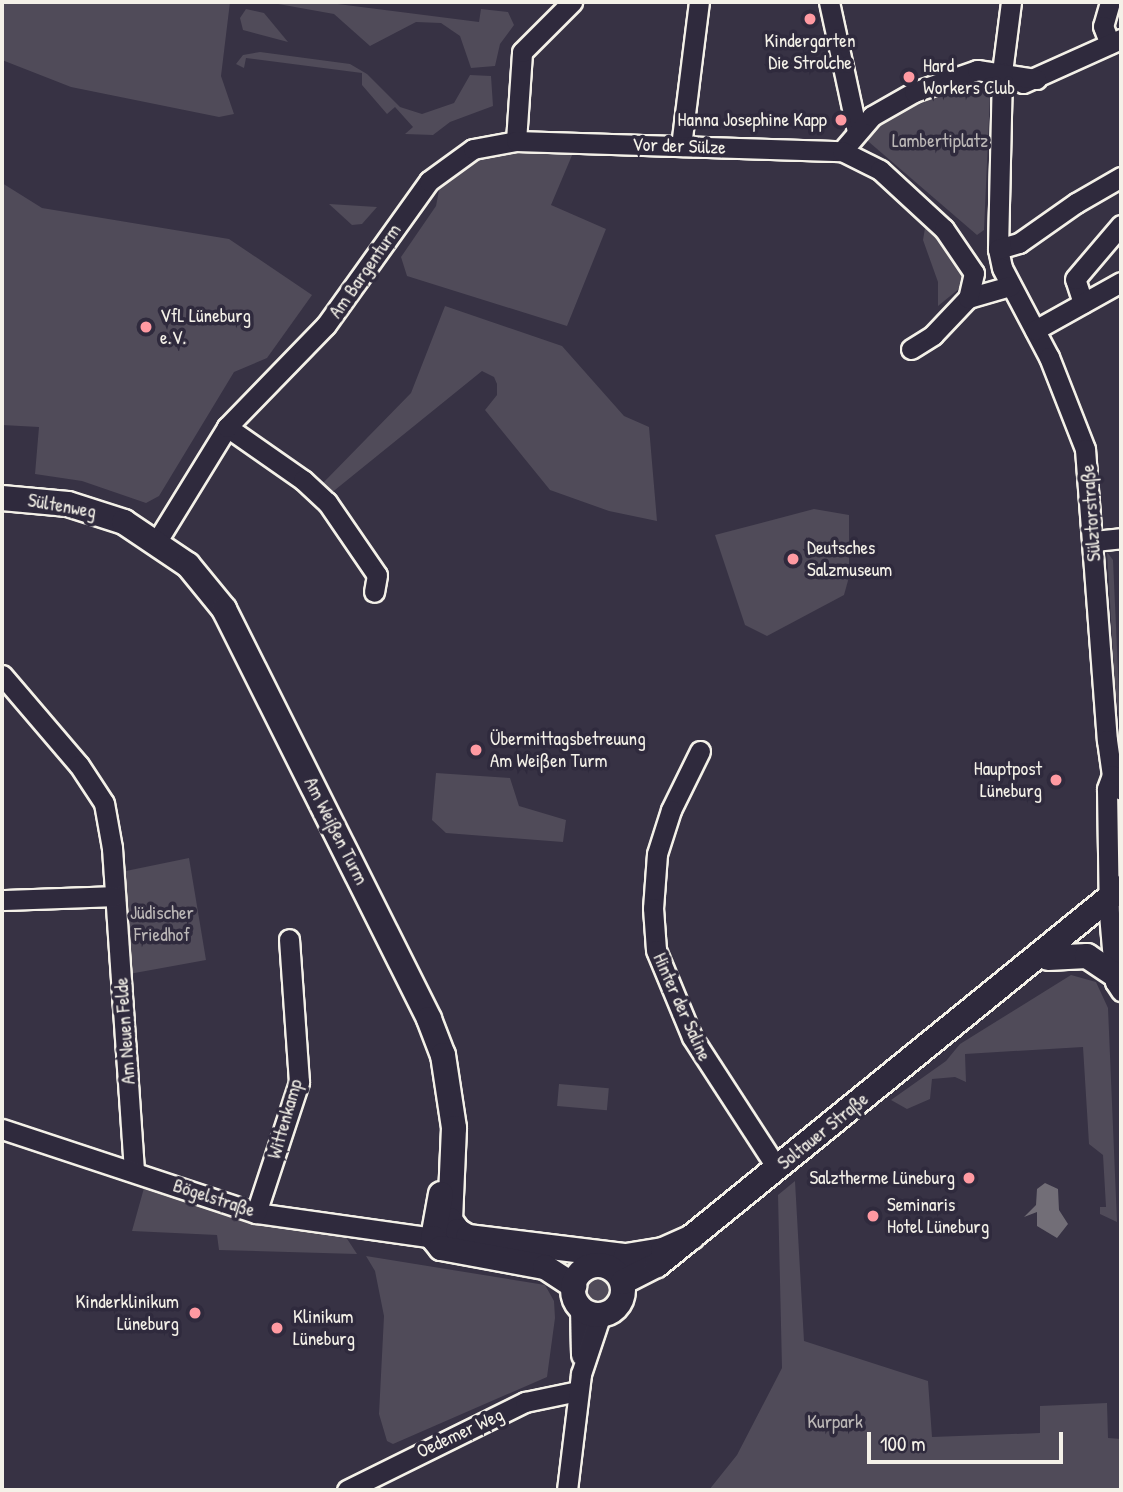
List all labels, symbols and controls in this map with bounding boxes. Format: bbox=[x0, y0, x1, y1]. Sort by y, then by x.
marker: Kindergarten Die Strolche bbox=[802, 11, 818, 27]
place label: Kindergarten Die Strolche bbox=[765, 30, 855, 74]
place label: Hard Workers Club bbox=[923, 55, 1015, 99]
marker: Hard Workers Club bbox=[901, 69, 917, 85]
place label: Hanna Josephine Kapp bbox=[678, 109, 827, 131]
marker: Hanna Josephine Kapp bbox=[833, 112, 849, 128]
park label: Lambertiplatz bbox=[892, 130, 988, 152]
street label: Vor der Sülze bbox=[632, 133, 726, 159]
street label: Am Bargenturm bbox=[324, 219, 406, 323]
place label: VfL Lüneburg e.V. bbox=[160, 305, 251, 349]
marker: VfL Lüneburg e.V. bbox=[138, 319, 154, 335]
street label: Sülztorstraße bbox=[1076, 464, 1106, 562]
street label: Sültenweg bbox=[26, 489, 98, 523]
place label: Deutsches Salzmuseum bbox=[807, 537, 892, 581]
marker: Deutsches Salzmuseum bbox=[785, 551, 801, 567]
place label: Übermittagsbetreuung Am Weißen Turm bbox=[490, 728, 646, 772]
marker: Übermittagsbetreuung Am Weißen Turm bbox=[468, 742, 484, 758]
place label: Hauptpost Lüneburg bbox=[974, 758, 1042, 802]
marker: Hauptpost Lüneburg bbox=[1048, 772, 1064, 788]
street label: Am Weißen Turm bbox=[299, 774, 373, 888]
park label: Jüdischer Friedhof bbox=[130, 902, 194, 946]
street label: Hinter der Saline bbox=[648, 949, 716, 1065]
street label: Am Neuen Felde bbox=[110, 977, 140, 1085]
street label: Wittenkamp bbox=[263, 1077, 307, 1161]
street label: Soltauer Straße bbox=[773, 1088, 873, 1174]
place label: Salztherme Lüneburg bbox=[809, 1167, 955, 1189]
marker: Salztherme Lüneburg bbox=[961, 1170, 977, 1186]
street label: Bögelstraße bbox=[170, 1174, 258, 1222]
place label: Seminaris Hotel Lüneburg bbox=[887, 1194, 989, 1238]
marker: Seminaris Hotel Lüneburg bbox=[865, 1208, 881, 1224]
place label: Kinderklinikum Lüneburg bbox=[75, 1291, 179, 1335]
marker: Kinderklinikum Lüneburg bbox=[185, 1303, 205, 1323]
place label: Klinikum Lüneburg bbox=[293, 1306, 355, 1350]
marker: Klinikum Lüneburg bbox=[267, 1318, 287, 1338]
street label: Oedemer Weg bbox=[413, 1403, 507, 1463]
park label: Kurpark bbox=[807, 1411, 863, 1433]
scale bar bbox=[871, 1418, 1067, 1462]
text: 100 m bbox=[880, 1429, 926, 1458]

